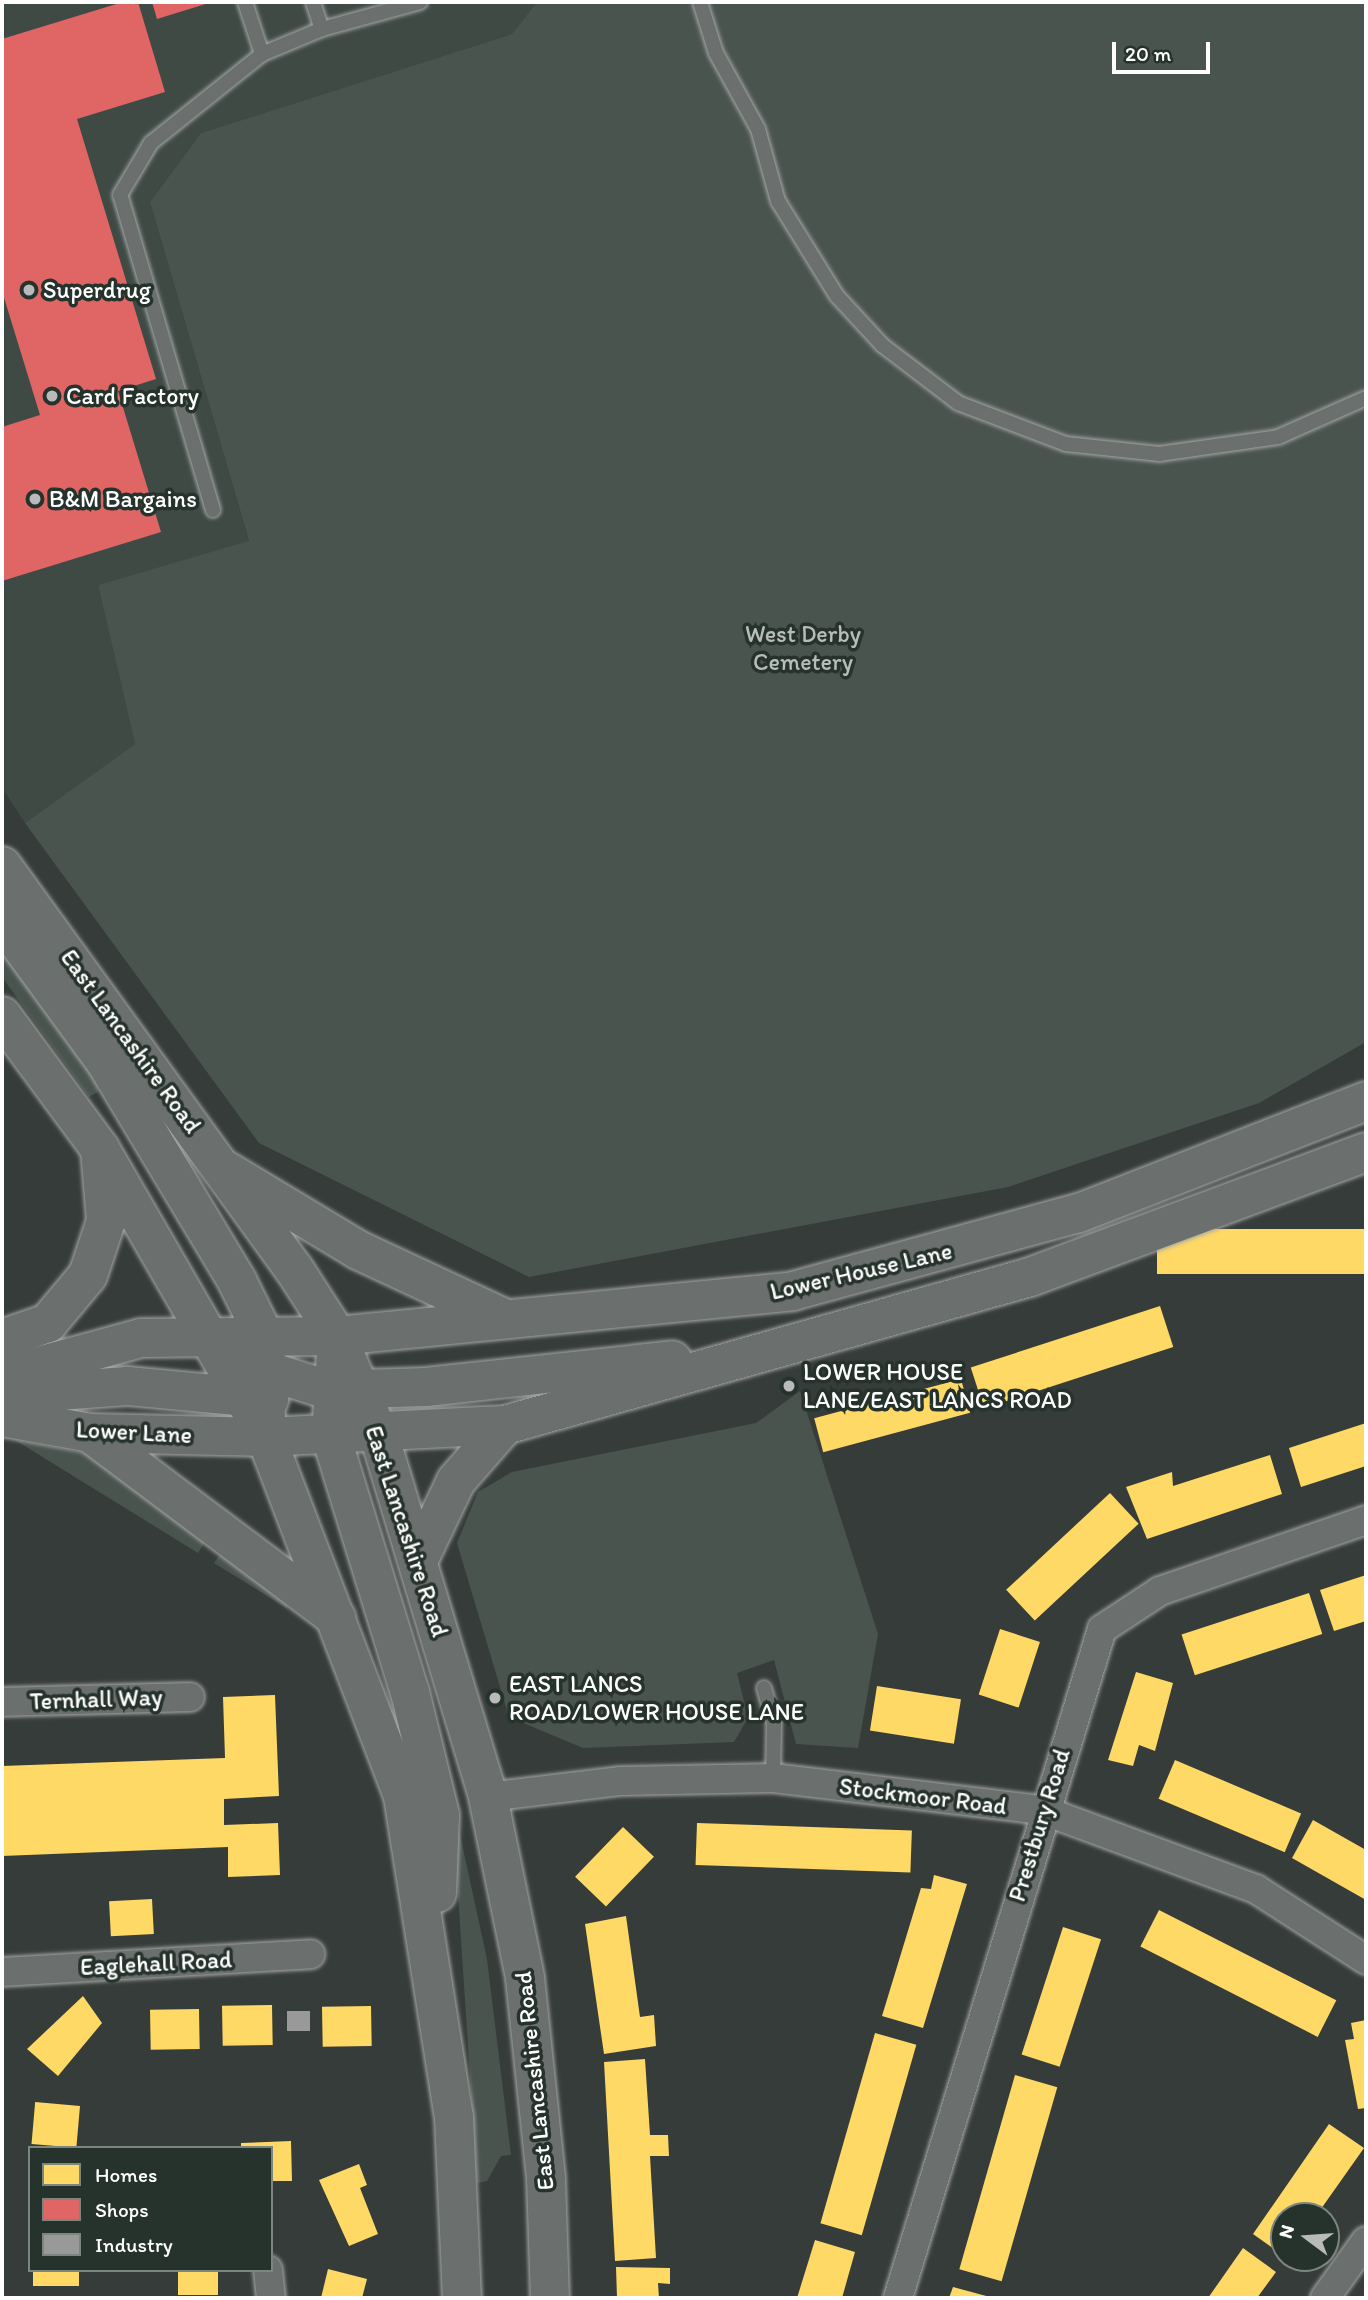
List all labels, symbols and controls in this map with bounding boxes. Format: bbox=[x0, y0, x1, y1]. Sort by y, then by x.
scale bar bbox=[1116, 28, 1214, 72]
text: 20 m bbox=[1125, 41, 1171, 66]
place label: Superdrug bbox=[43, 276, 151, 304]
marker: Superdrug bbox=[21, 282, 37, 298]
place label: Card Factory bbox=[66, 382, 199, 410]
marker: Card Factory bbox=[44, 388, 60, 404]
place label: B&M Bargains bbox=[49, 485, 197, 513]
marker: B&M Bargains bbox=[27, 491, 43, 507]
park label: West Derby Cemetery bbox=[745, 620, 861, 676]
street label: East Lancashire Road bbox=[55, 944, 207, 1138]
street label: Lower House Lane bbox=[767, 1236, 955, 1306]
place label: LOWER HOUSE LANE/EAST LANCS ROAD bbox=[803, 1358, 1072, 1414]
marker: LOWER HOUSE LANE/EAST LANCS ROAD bbox=[781, 1378, 797, 1394]
street label: Lower Lane bbox=[75, 1415, 193, 1449]
street label: East Lancashire Road bbox=[359, 1422, 455, 1640]
place label: EAST LANCS ROAD/LOWER HOUSE LANE bbox=[509, 1670, 804, 1726]
street label: Ternhall Way bbox=[30, 1682, 162, 1716]
marker: EAST LANCS ROAD/LOWER HOUSE LANE bbox=[487, 1690, 503, 1706]
street label: Prestbury Road bbox=[1002, 1745, 1076, 1905]
street label: Stockmoor Road bbox=[837, 1771, 1009, 1821]
street label: Eaglehall Road bbox=[79, 1945, 233, 1981]
street label: East Lancashire Road bbox=[508, 1971, 560, 2191]
legend bbox=[28, 2146, 273, 2272]
text: Homes bbox=[95, 2162, 157, 2187]
text: Shops bbox=[95, 2197, 149, 2222]
north arrow bbox=[1270, 2202, 1340, 2272]
text: N bbox=[1273, 2222, 1299, 2241]
text: Industry bbox=[95, 2232, 173, 2257]

